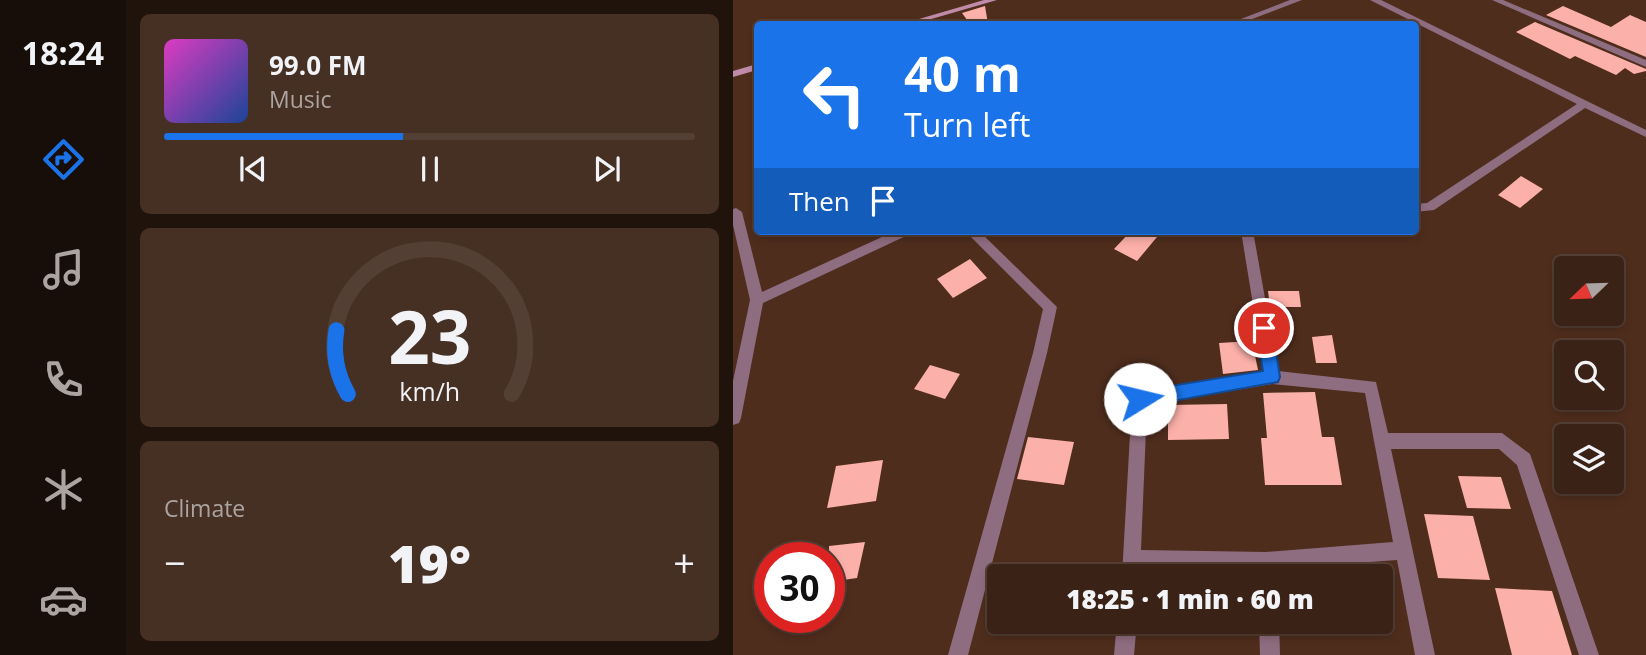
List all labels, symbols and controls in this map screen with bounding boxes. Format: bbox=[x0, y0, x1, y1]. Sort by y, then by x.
text: 18:24 bbox=[22, 31, 104, 74]
text: 40 m bbox=[904, 40, 1021, 106]
text: 99.0 FM bbox=[269, 47, 367, 83]
icon: left bbox=[789, 49, 880, 140]
text: Music bbox=[269, 83, 332, 115]
text: Turn left bbox=[904, 103, 1030, 146]
icon: directions bbox=[39, 135, 88, 184]
icon: previous bbox=[234, 150, 272, 188]
icon: pause bbox=[411, 150, 449, 188]
icon: next bbox=[588, 150, 626, 188]
icon: arrive bbox=[864, 182, 902, 220]
text: Then bbox=[789, 183, 850, 219]
icon: music bbox=[39, 245, 88, 294]
north arrow bbox=[1554, 256, 1624, 326]
map controls bbox=[1554, 256, 1624, 494]
text: 23 bbox=[388, 286, 471, 385]
pin bbox=[1234, 298, 1294, 358]
icon: arrive bbox=[1245, 309, 1283, 347]
button: search bbox=[1554, 340, 1624, 410]
icon: phone bbox=[39, 355, 88, 404]
position arrow bbox=[1103, 362, 1177, 436]
text: km/h bbox=[399, 373, 460, 407]
button: layers bbox=[1554, 424, 1624, 494]
icon: climate bbox=[39, 465, 88, 514]
text: Climate bbox=[164, 492, 245, 524]
text: 19° bbox=[388, 527, 471, 598]
text: − bbox=[164, 536, 186, 588]
text: + bbox=[673, 536, 695, 588]
speed limit sign: 30 bbox=[754, 542, 845, 633]
icon: car bbox=[39, 575, 88, 624]
text: 18:25 · 1 min · 60 m bbox=[1066, 581, 1314, 617]

